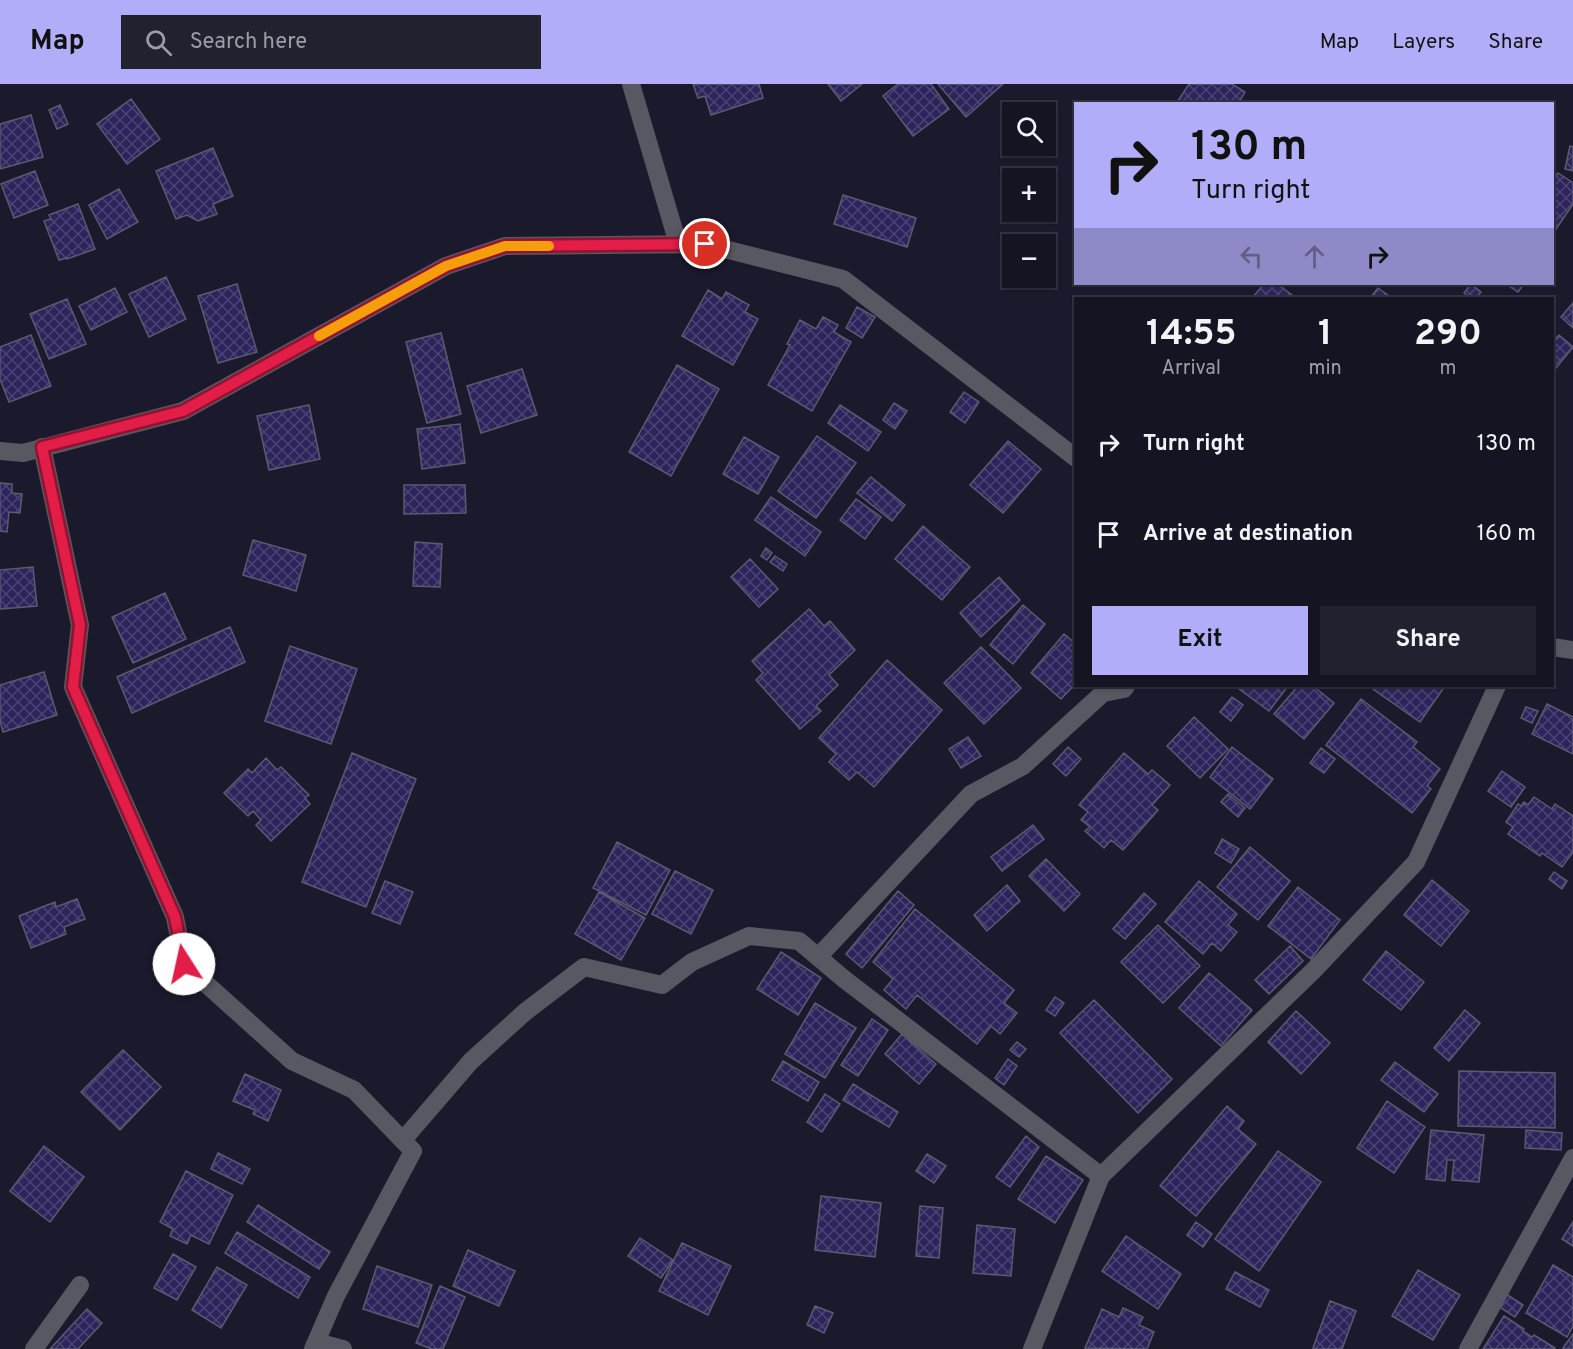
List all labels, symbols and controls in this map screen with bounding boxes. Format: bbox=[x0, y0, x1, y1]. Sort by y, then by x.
search box bbox=[121, 15, 541, 69]
text: Map bbox=[30, 24, 85, 60]
icon: search bbox=[142, 26, 175, 59]
text: Search here bbox=[190, 29, 307, 56]
text: Map bbox=[1320, 29, 1359, 56]
text: Layers bbox=[1392, 29, 1455, 56]
text: Share bbox=[1488, 29, 1543, 56]
map controls bbox=[1002, 102, 1056, 288]
button: search bbox=[1002, 102, 1056, 156]
text: 130 m bbox=[1191, 122, 1307, 175]
icon: right bbox=[1092, 126, 1170, 204]
button: + bbox=[1002, 168, 1056, 222]
text: Turn right bbox=[1191, 174, 1310, 208]
pin bbox=[679, 218, 730, 269]
icon: arrive bbox=[688, 227, 721, 260]
button: − bbox=[1002, 234, 1056, 288]
icon: left bbox=[1235, 240, 1268, 273]
icon: ahead bbox=[1298, 240, 1331, 273]
icon: right bbox=[1361, 240, 1394, 273]
text: 14:55 bbox=[1146, 312, 1236, 358]
text: 1 bbox=[1318, 312, 1332, 358]
text: 290 bbox=[1414, 312, 1482, 358]
text: Arrival bbox=[1161, 356, 1221, 382]
text: min bbox=[1309, 356, 1342, 382]
text: m bbox=[1439, 356, 1456, 382]
icon: right bbox=[1092, 428, 1125, 461]
text: Turn right bbox=[1143, 431, 1245, 458]
text: 130 m bbox=[1477, 431, 1536, 458]
icon: arrive bbox=[1092, 518, 1125, 551]
text: Arrive at destination bbox=[1143, 521, 1353, 548]
text: 160 m bbox=[1477, 521, 1536, 548]
button: Exit bbox=[1092, 606, 1308, 675]
button: Share bbox=[1320, 606, 1536, 675]
position arrow bbox=[152, 932, 216, 996]

